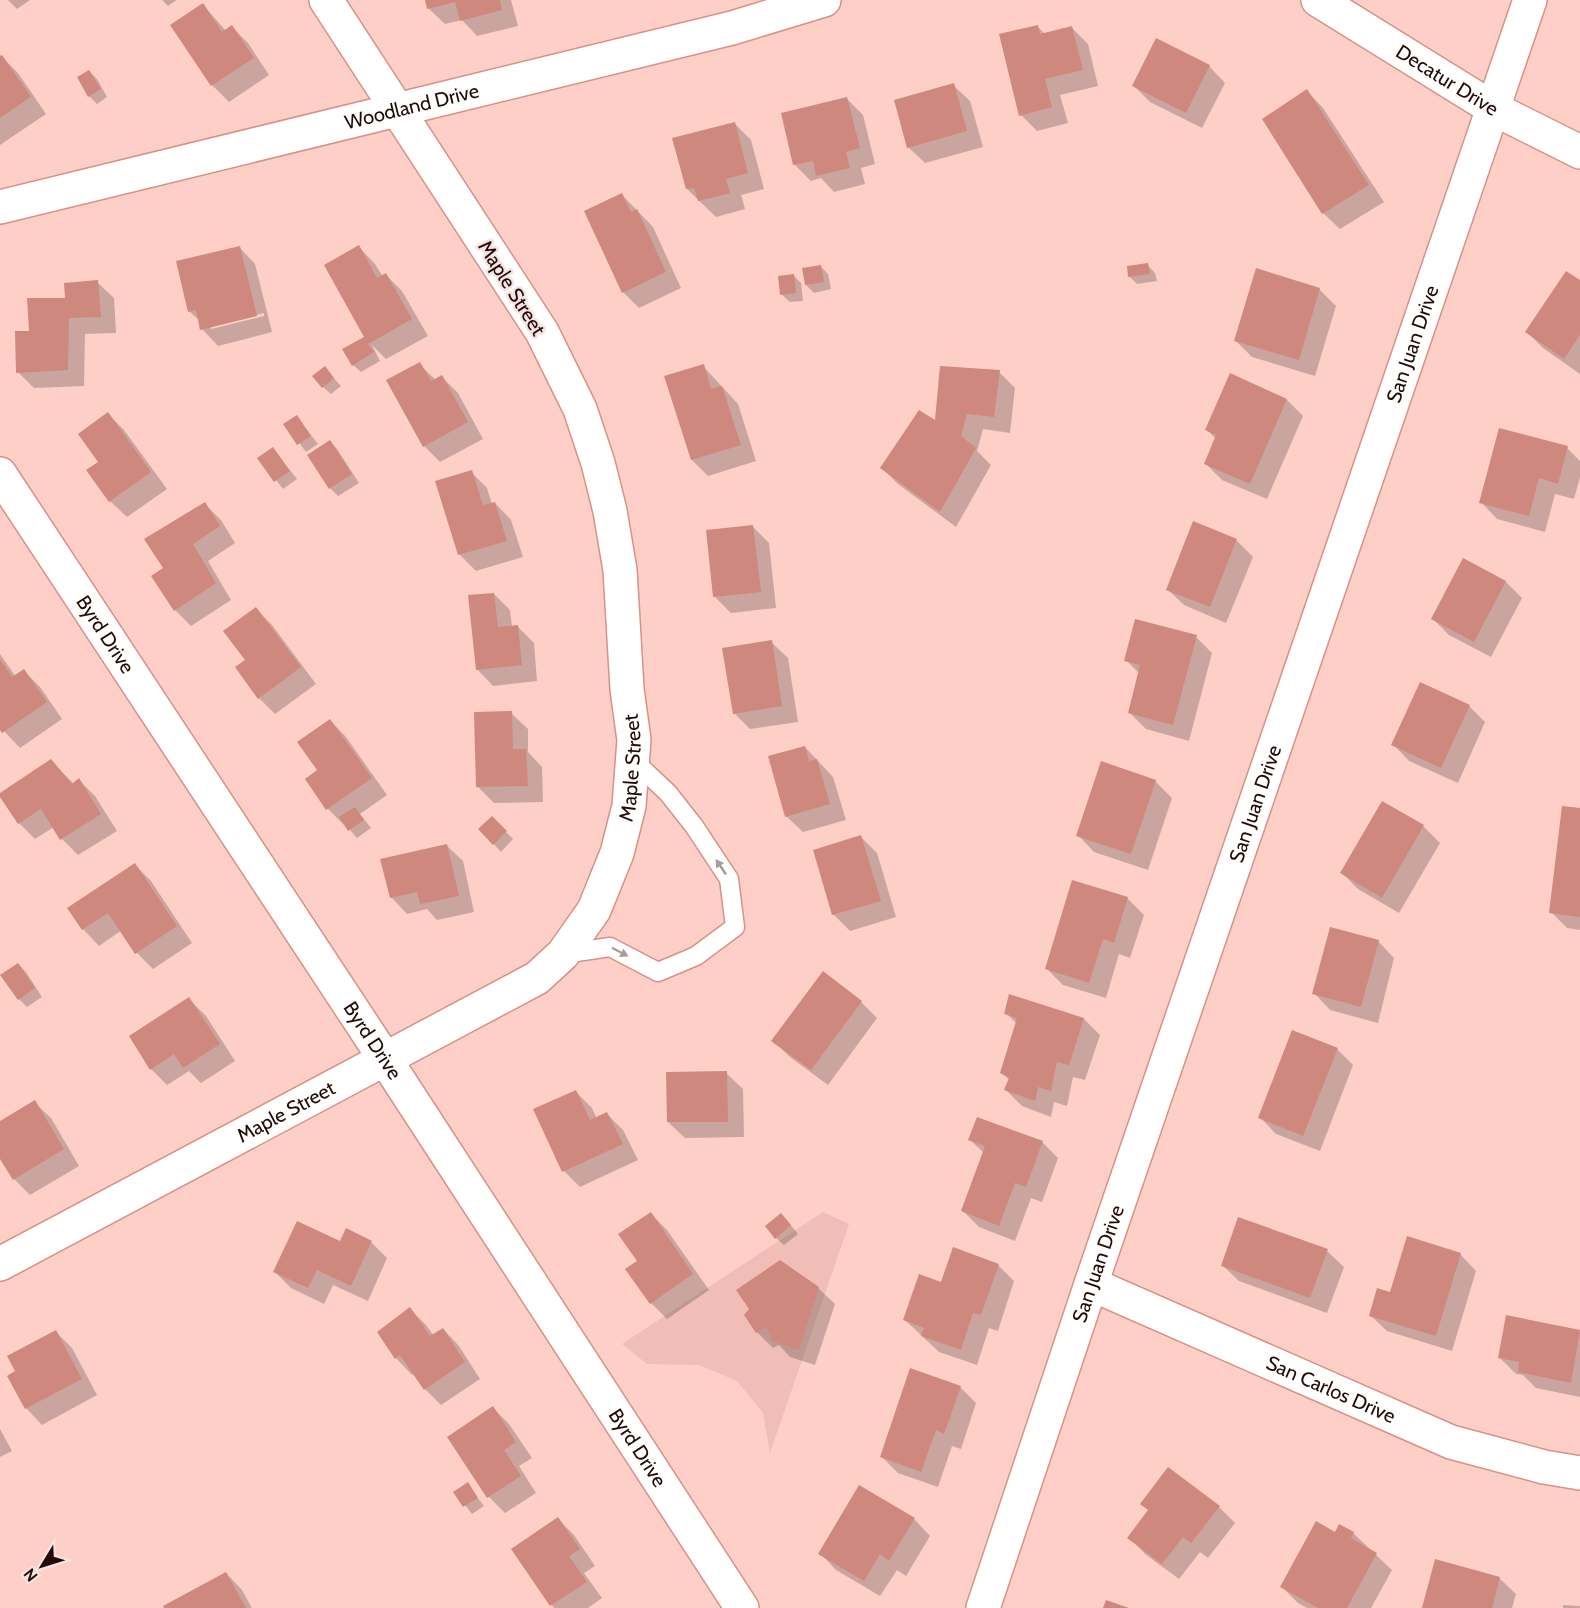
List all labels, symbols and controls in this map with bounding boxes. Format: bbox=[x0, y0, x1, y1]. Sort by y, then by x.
street label: Decatur Drive bbox=[1392, 39, 1503, 121]
street label: Woodland Drive bbox=[342, 78, 481, 134]
street label: Maple Street bbox=[473, 236, 551, 340]
street label: San Juan Drive bbox=[1381, 282, 1444, 406]
street label: Byrd Drive bbox=[71, 591, 140, 678]
street label: Maple Street bbox=[614, 712, 646, 824]
street label: San Juan Drive bbox=[1224, 742, 1286, 866]
one-way arrow bbox=[716, 859, 727, 876]
one-way arrow bbox=[612, 947, 629, 957]
street label: Byrd Drive bbox=[338, 997, 407, 1084]
street label: Maple Street bbox=[233, 1076, 339, 1148]
street label: San Juan Drive bbox=[1067, 1202, 1129, 1326]
street label: San Carlos Drive bbox=[1263, 1350, 1399, 1428]
street label: Byrd Drive bbox=[604, 1404, 672, 1491]
north arrow bbox=[12, 1536, 72, 1596]
text: N bbox=[20, 1565, 42, 1585]

